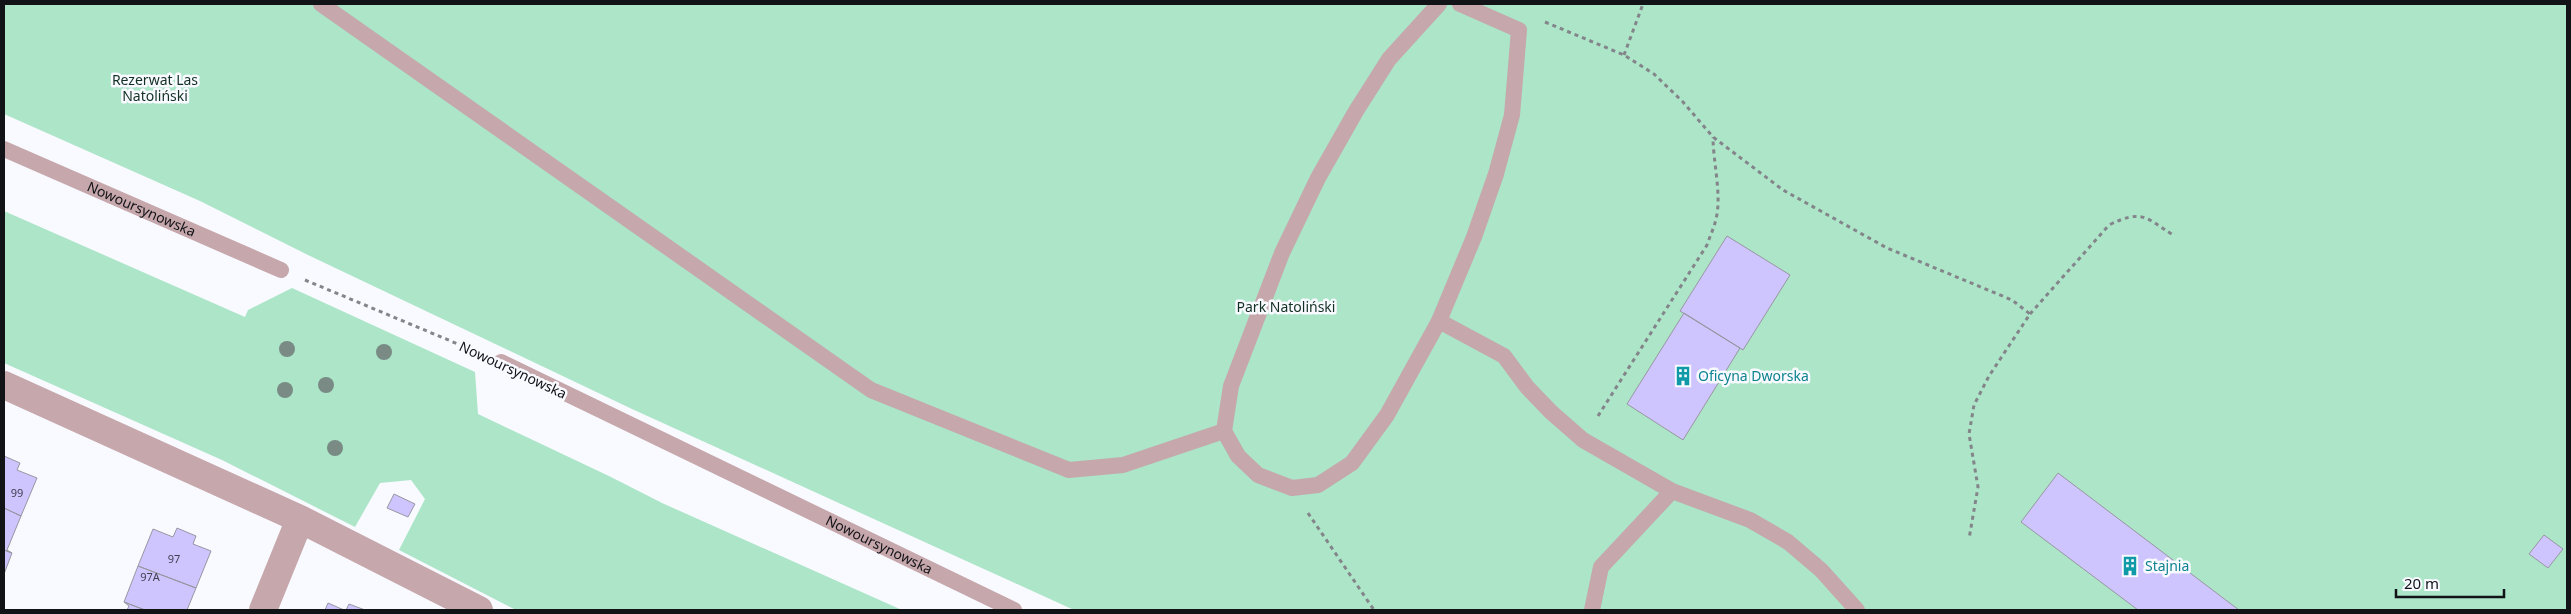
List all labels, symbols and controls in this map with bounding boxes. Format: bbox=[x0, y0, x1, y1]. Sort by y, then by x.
park label: Rezerwat Las Natoliński bbox=[112, 70, 198, 105]
street label: Nowoursynowska bbox=[84, 177, 199, 241]
park label: Park Natoliński bbox=[1237, 297, 1335, 316]
street label: Nowoursynowska bbox=[456, 336, 570, 403]
building icon: Oficyna Dworska bbox=[1672, 365, 1694, 387]
place label: Oficyna Dworska bbox=[1698, 366, 1809, 385]
house number: 99 bbox=[11, 485, 23, 500]
street label: Nowoursynowska bbox=[823, 510, 936, 578]
house number: 97 bbox=[168, 551, 180, 566]
building icon: Stajnia bbox=[2119, 555, 2141, 577]
place label: Stajnia bbox=[2145, 556, 2189, 575]
scale bar bbox=[2396, 566, 2504, 598]
house number: 97A bbox=[140, 569, 161, 584]
text: 20 m bbox=[2404, 573, 2439, 593]

